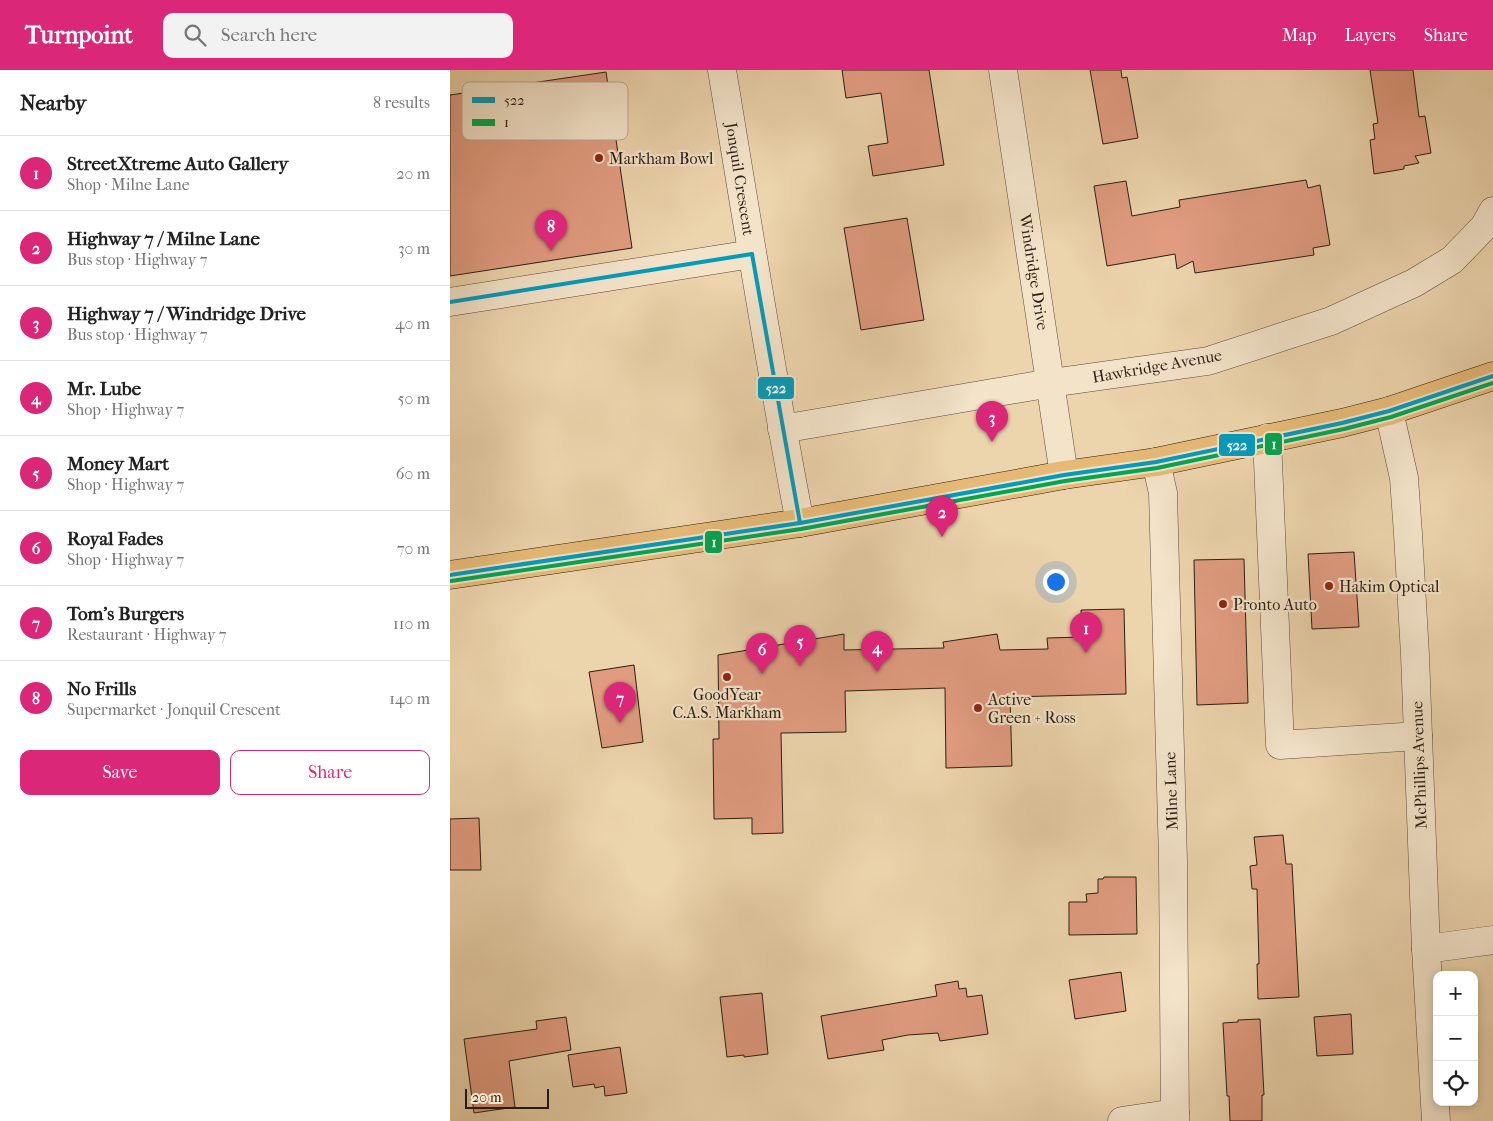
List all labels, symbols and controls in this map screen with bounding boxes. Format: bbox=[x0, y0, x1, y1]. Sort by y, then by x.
search box bbox=[163, 13, 513, 58]
text: Turnpoint bbox=[25, 21, 133, 49]
icon: search bbox=[181, 21, 209, 49]
text: Search here bbox=[221, 24, 317, 46]
text: Map bbox=[1282, 25, 1316, 46]
text: Layers bbox=[1344, 25, 1396, 46]
text: Share bbox=[1424, 25, 1468, 46]
legend bbox=[462, 82, 628, 140]
text: Nearby bbox=[20, 91, 86, 115]
text: 522 bbox=[504, 92, 524, 109]
text: 8 results bbox=[373, 93, 430, 112]
text: 1 bbox=[504, 114, 509, 131]
street label: Jonquil Crescent bbox=[721, 119, 758, 237]
place label: Markham Bowl bbox=[609, 149, 714, 168]
marker: Markham Bowl bbox=[593, 152, 605, 164]
text: StreetXtreme Auto Gallery bbox=[67, 153, 288, 175]
text: 1 bbox=[33, 164, 39, 183]
text: 20 m bbox=[396, 164, 430, 183]
text: Shop · Milne Lane bbox=[67, 175, 190, 194]
pin: 8 bbox=[535, 210, 567, 251]
street label: Windridge Drive bbox=[1015, 212, 1053, 332]
text: Highway 7 / Milne Lane bbox=[67, 228, 260, 250]
text: 2 bbox=[32, 239, 40, 258]
text: 30 m bbox=[398, 239, 430, 258]
text: Bus stop · Highway 7 bbox=[67, 250, 207, 269]
text: Highway 7 / Windridge Drive bbox=[67, 303, 306, 325]
text: 3 bbox=[33, 314, 39, 333]
text: 40 m bbox=[395, 314, 430, 333]
text: Bus stop · Highway 7 bbox=[67, 325, 207, 344]
street label: Hawkridge Avenue bbox=[1091, 345, 1223, 387]
line badge: 522 bbox=[757, 376, 795, 400]
text: Mr. Lube bbox=[67, 378, 141, 400]
text: 522 bbox=[766, 380, 786, 397]
text: 4 bbox=[31, 389, 41, 408]
text: 50 m bbox=[398, 389, 430, 408]
text: Shop · Highway 7 bbox=[67, 400, 184, 419]
pin: 3 bbox=[976, 401, 1008, 442]
line badge: 1 bbox=[1264, 432, 1283, 456]
line badge: 522 bbox=[1218, 433, 1256, 457]
text: 1 bbox=[1272, 436, 1277, 453]
text: 522 bbox=[1227, 437, 1247, 454]
text: Money Mart bbox=[67, 453, 169, 475]
text: 5 bbox=[33, 464, 39, 483]
text: 60 m bbox=[396, 464, 430, 483]
text: Shop · Highway 7 bbox=[67, 475, 184, 494]
pin: 2 bbox=[926, 496, 958, 537]
text: Royal Fades bbox=[67, 528, 163, 550]
line badge: 1 bbox=[704, 530, 723, 554]
text: 1 bbox=[712, 534, 717, 551]
text: 6 bbox=[32, 539, 40, 558]
text: 70 m bbox=[397, 539, 430, 558]
text: Shop · Highway 7 bbox=[67, 550, 184, 569]
your location bbox=[1043, 569, 1069, 595]
place label: Hakim Optical bbox=[1339, 577, 1440, 596]
marker: Hakim Optical bbox=[1323, 580, 1335, 592]
place label: Pronto Auto bbox=[1233, 595, 1317, 614]
marker: Pronto Auto bbox=[1217, 598, 1229, 610]
text: Tom's Burgers bbox=[67, 603, 184, 625]
pin: 1 bbox=[1070, 612, 1102, 653]
text: 7 bbox=[32, 614, 40, 633]
text: 110 m bbox=[393, 614, 430, 633]
text: Restaurant · Highway 7 bbox=[67, 625, 227, 644]
pin: 5 bbox=[784, 625, 816, 666]
pin: 4 bbox=[861, 631, 893, 672]
pin: 6 bbox=[746, 633, 778, 674]
marker: GoodYear C.A.S. Markham bbox=[721, 671, 733, 683]
text: No Frills bbox=[67, 678, 136, 700]
pin: 7 bbox=[604, 682, 636, 723]
place label: GoodYear C.A.S. Markham bbox=[672, 685, 782, 722]
text: 8 bbox=[32, 689, 40, 708]
text: 140 m bbox=[389, 689, 430, 708]
place label: Active Green + Ross bbox=[987, 690, 1076, 727]
text: Supermarket · Jonquil Crescent bbox=[67, 700, 281, 719]
street label: McPhillips Avenue bbox=[1407, 701, 1431, 829]
marker: Active Green + Ross bbox=[972, 702, 984, 714]
button: Save bbox=[20, 750, 220, 795]
button: Share bbox=[230, 750, 430, 795]
street label: Milne Lane bbox=[1160, 751, 1182, 831]
map controls bbox=[1433, 971, 1478, 1106]
button: + bbox=[1433, 971, 1478, 1016]
button: − bbox=[1433, 1016, 1478, 1061]
button: locate bbox=[1433, 1061, 1478, 1106]
scale bar bbox=[465, 1086, 549, 1109]
text: 20 m bbox=[472, 1089, 502, 1106]

